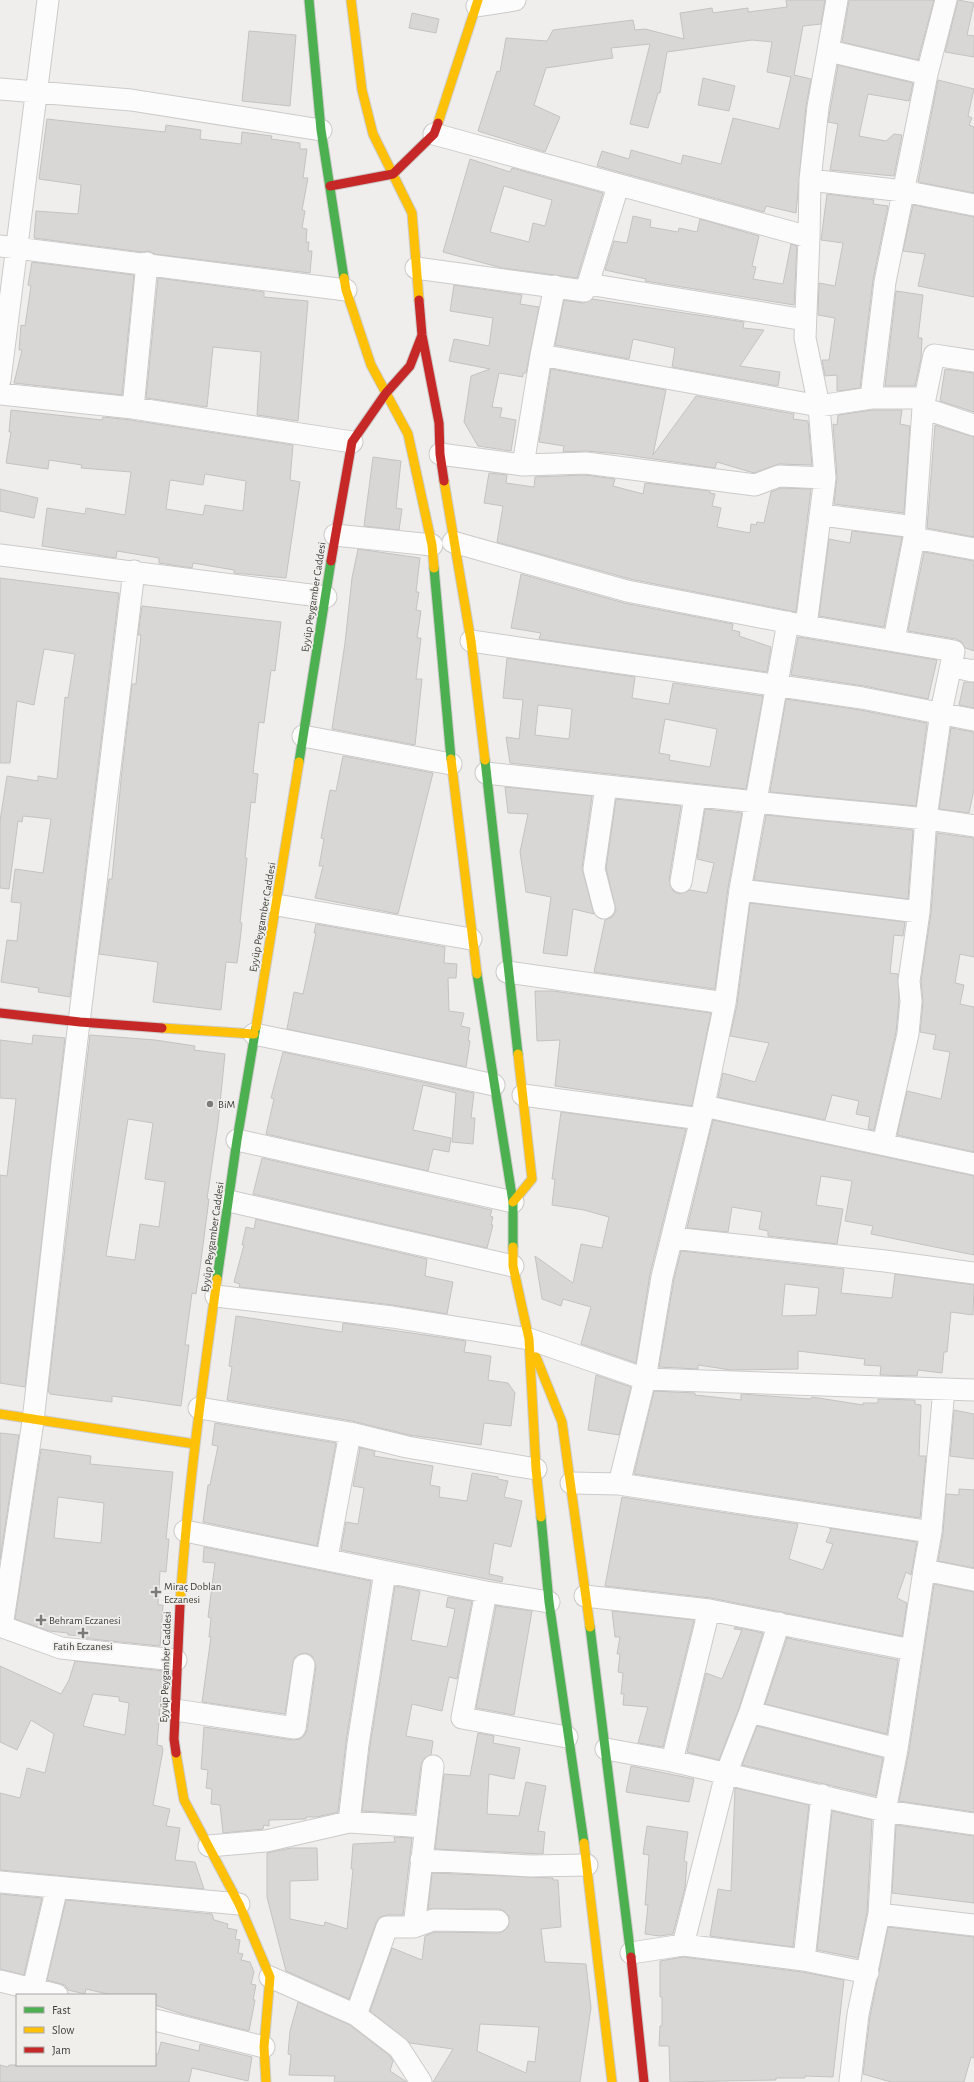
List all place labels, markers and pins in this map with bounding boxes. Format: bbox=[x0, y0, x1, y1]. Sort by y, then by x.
marker: BiM bbox=[205, 1099, 215, 1109]
place label: BiM bbox=[218, 1099, 236, 1110]
place label: Miraç Doblan Eczanesi bbox=[164, 1581, 221, 1605]
marker: Miraç Doblan Eczanesi bbox=[151, 1587, 161, 1597]
marker: Behram Eczanesi bbox=[36, 1615, 46, 1625]
place label: Behram Eczanesi bbox=[49, 1615, 121, 1626]
marker: Fatih Eczanesi bbox=[78, 1628, 88, 1638]
place label: Fatih Eczanesi bbox=[53, 1641, 113, 1652]

